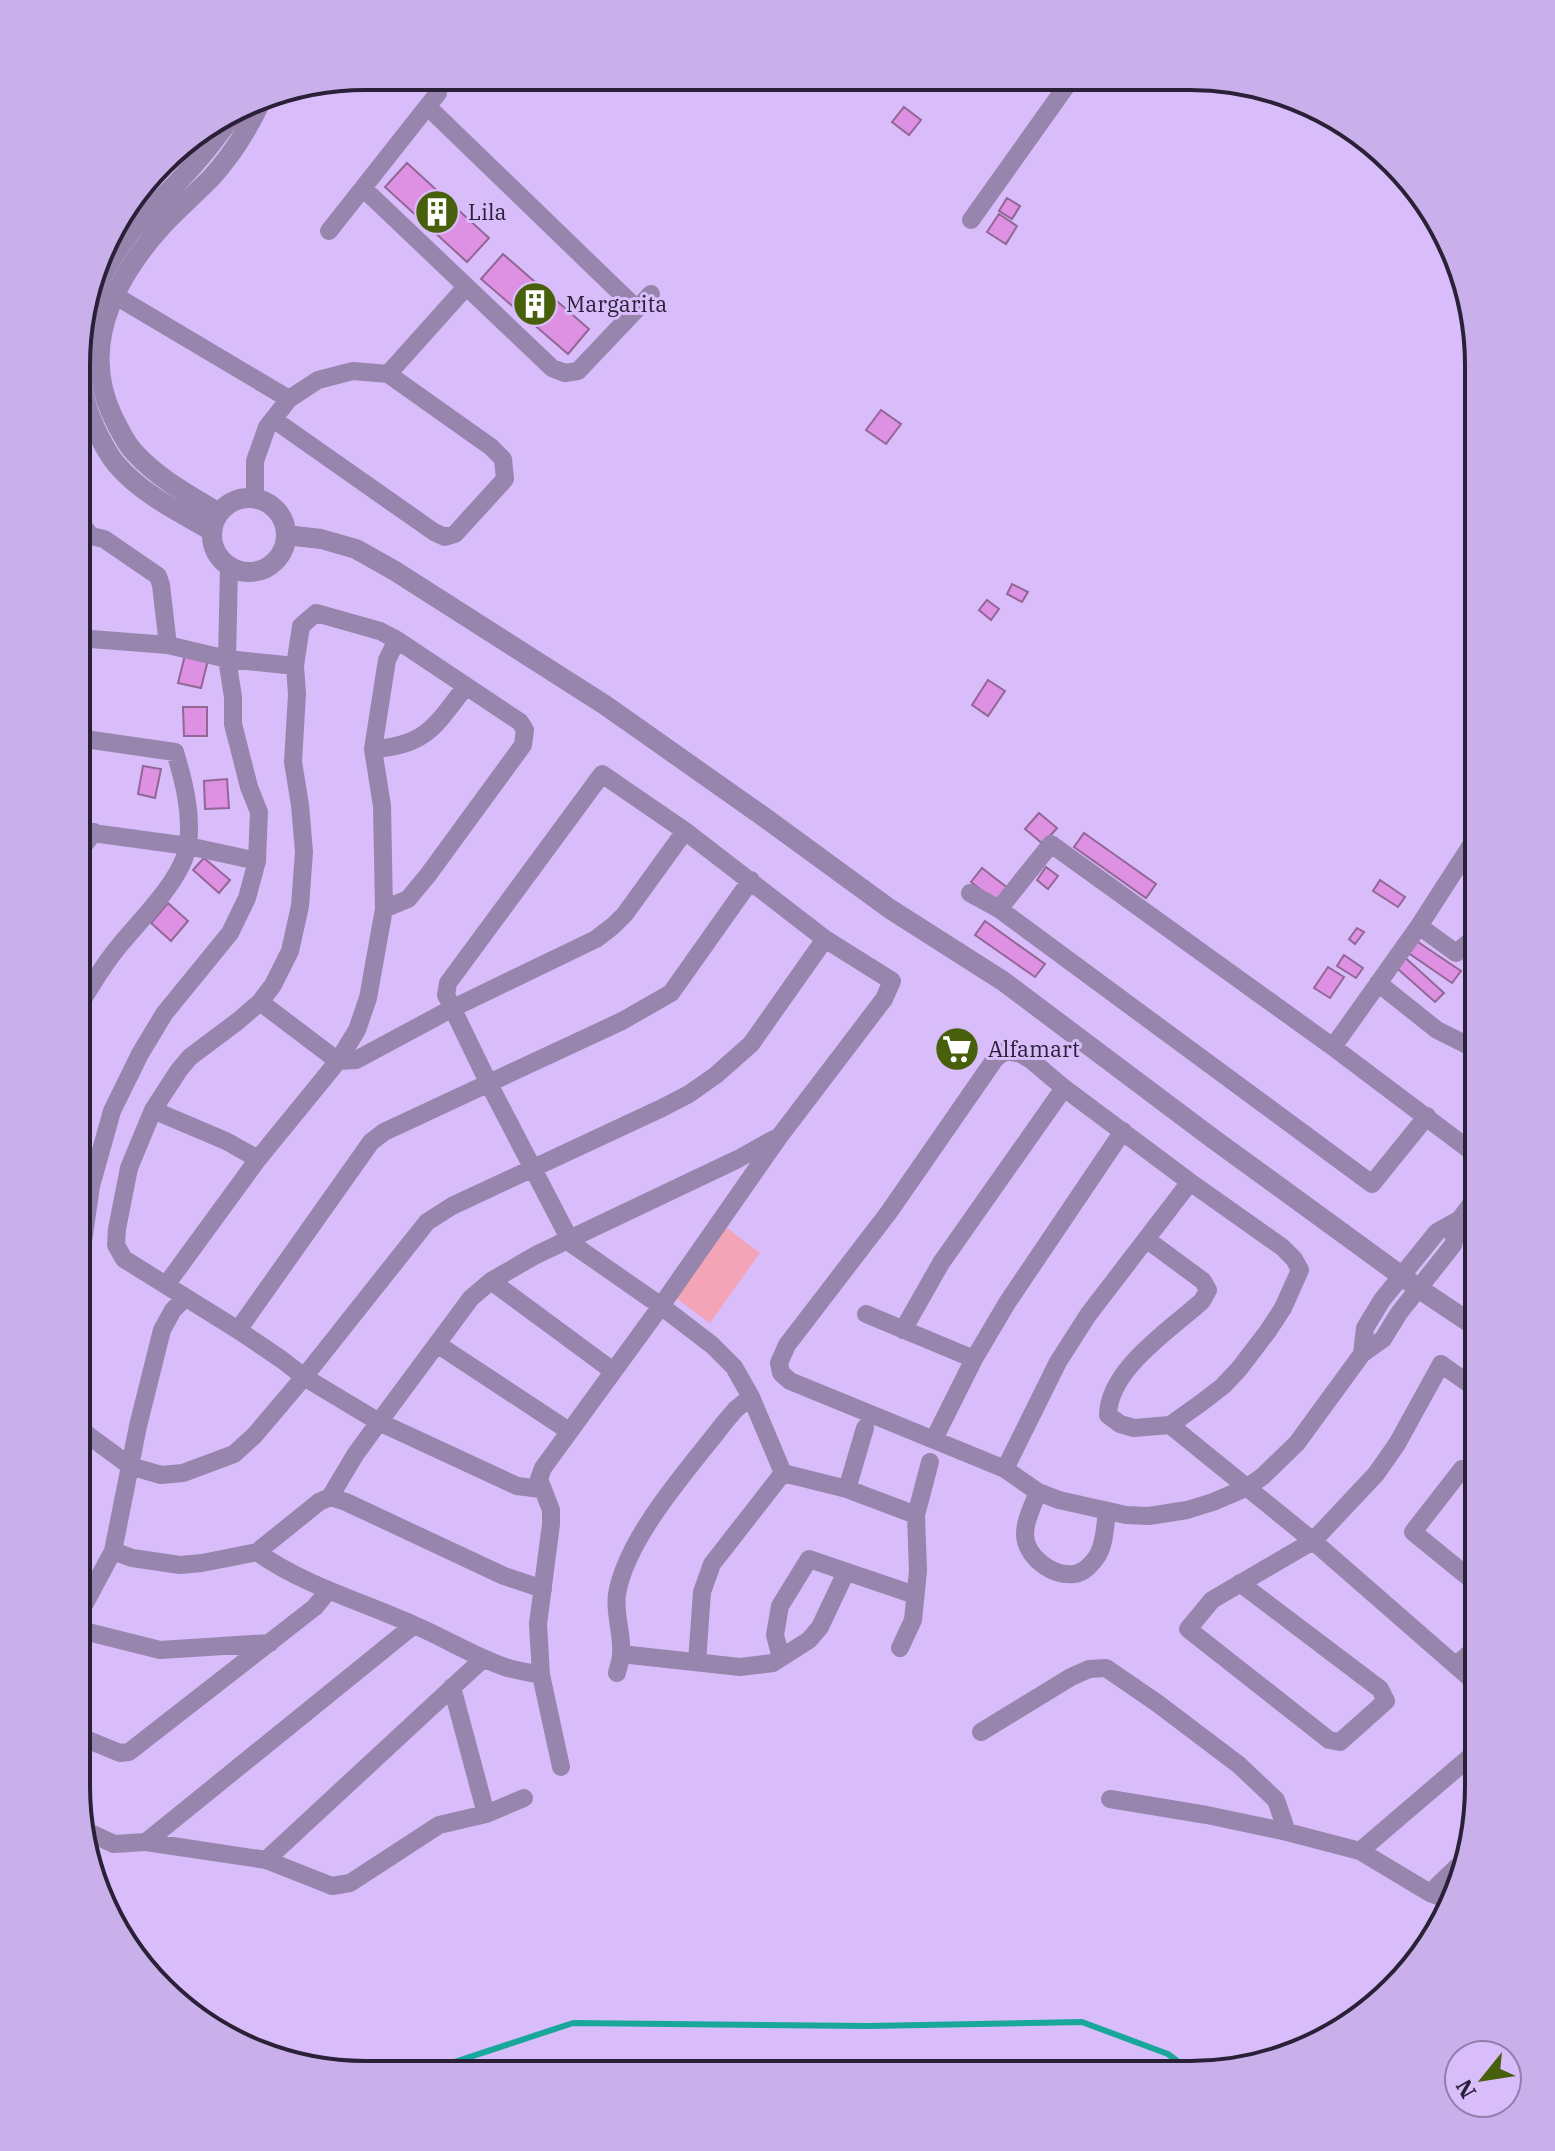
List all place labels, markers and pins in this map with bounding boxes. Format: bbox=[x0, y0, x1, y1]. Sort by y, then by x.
building icon: Lila bbox=[413, 188, 461, 236]
place label: Lila bbox=[468, 197, 507, 226]
building icon: Margarita bbox=[511, 280, 559, 328]
place label: Margarita bbox=[566, 289, 667, 318]
supermarket icon: Alfamart bbox=[933, 1025, 981, 1073]
place label: Alfamart bbox=[988, 1034, 1080, 1063]

